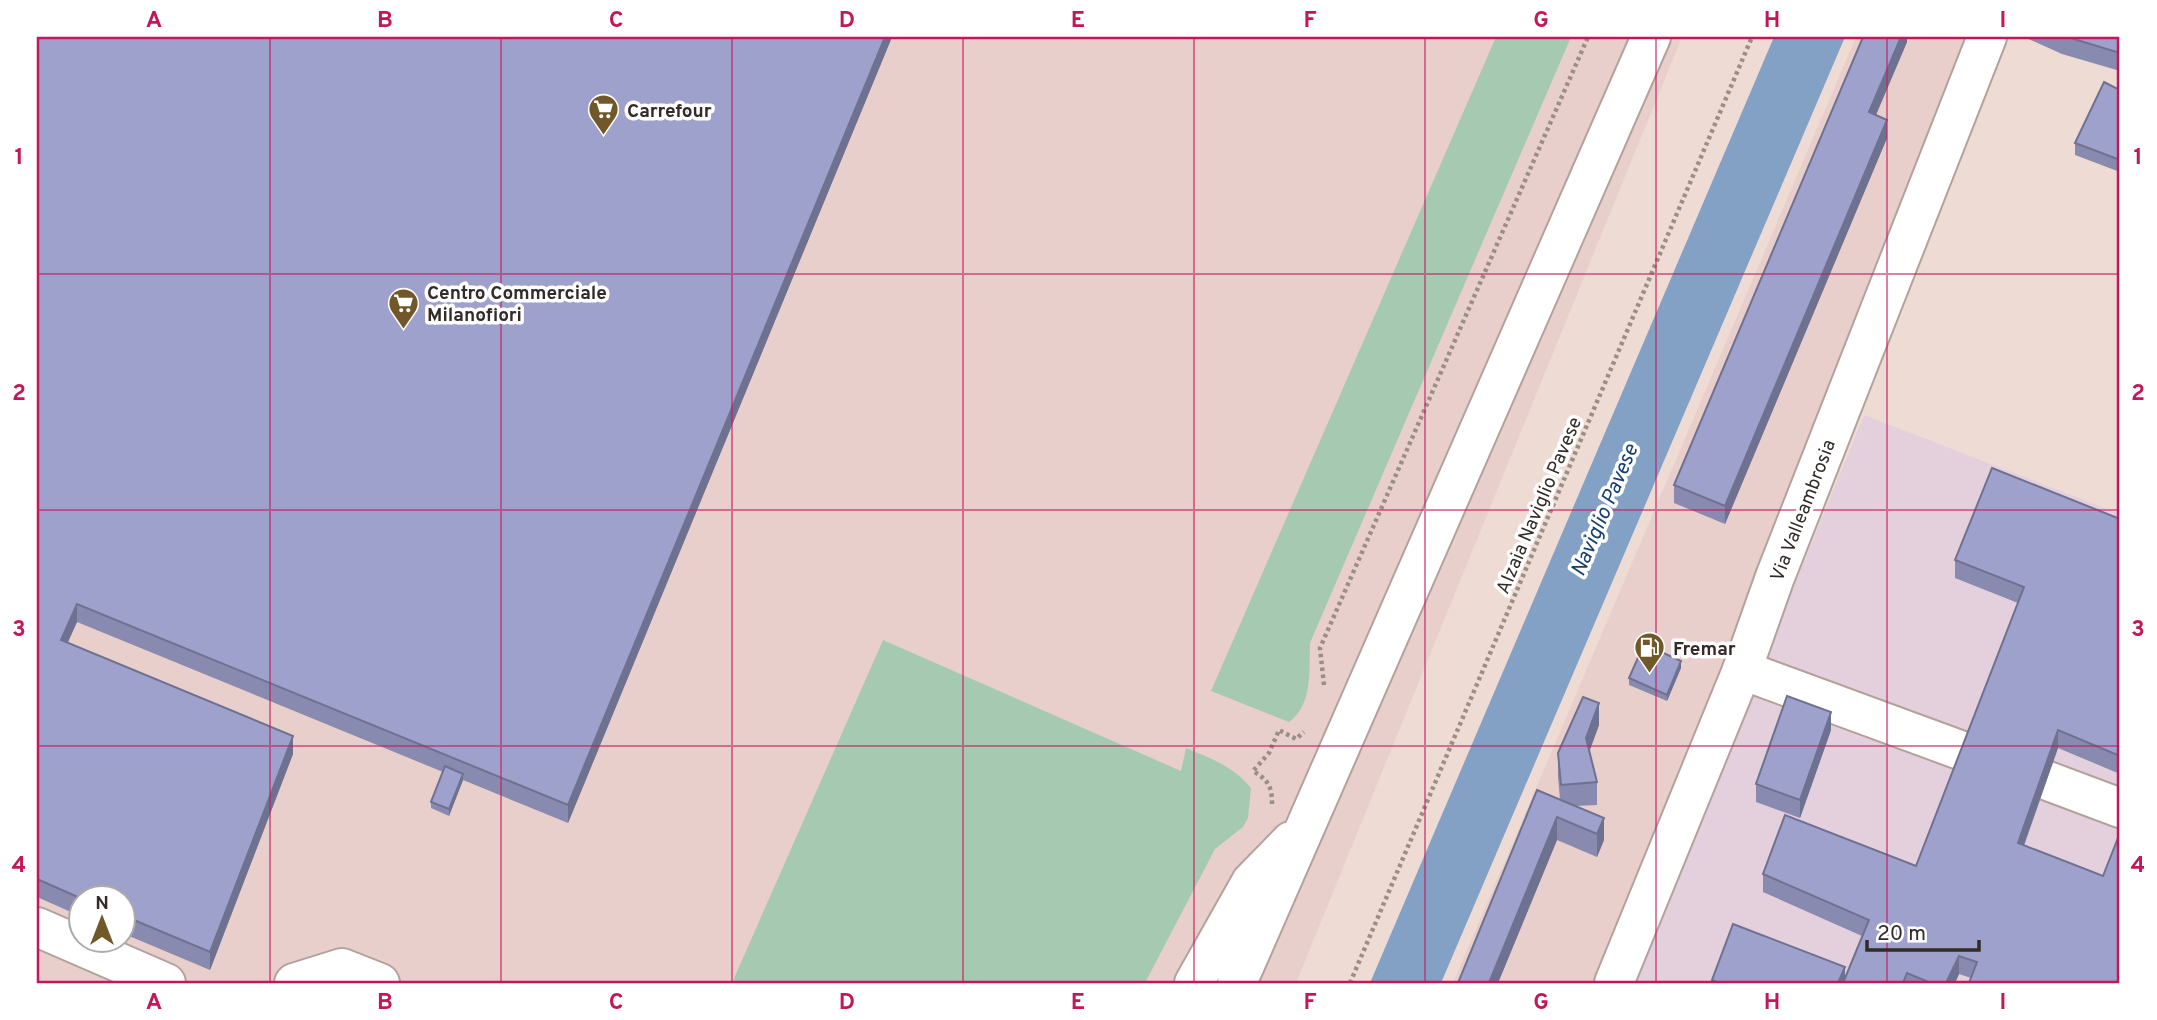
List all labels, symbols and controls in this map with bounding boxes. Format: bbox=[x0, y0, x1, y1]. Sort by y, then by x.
text: A bbox=[146, 7, 162, 36]
text: B bbox=[377, 7, 393, 36]
text: C bbox=[609, 7, 623, 36]
text: D bbox=[839, 7, 855, 36]
text: E bbox=[1071, 7, 1085, 36]
text: F bbox=[1303, 7, 1317, 36]
text: G bbox=[1533, 7, 1549, 36]
text: H bbox=[1764, 7, 1780, 36]
text: I bbox=[2000, 7, 2006, 36]
supermarket icon: Carrefour bbox=[587, 93, 621, 137]
place label: Carrefour bbox=[627, 100, 712, 124]
text: 1 bbox=[14, 144, 24, 173]
text: 1 bbox=[2133, 144, 2143, 173]
place label: Centro Commerciale Milanofiori bbox=[427, 282, 607, 328]
supermarket icon: Centro Commerciale Milanofiori bbox=[387, 286, 421, 330]
text: 2 bbox=[12, 380, 26, 409]
text: 2 bbox=[2131, 380, 2145, 409]
street label: Alzaia Naviglio Pavese bbox=[1492, 414, 1588, 598]
street label: Via Valleambrosia bbox=[1766, 436, 1842, 585]
water label: Naviglio Pavese bbox=[1565, 439, 1646, 581]
text: 3 bbox=[12, 616, 26, 645]
text: 3 bbox=[2131, 616, 2145, 645]
fuel station icon: Fremar bbox=[1633, 631, 1667, 675]
place label: Fremar bbox=[1673, 638, 1736, 662]
text: 4 bbox=[12, 852, 26, 881]
text: 4 bbox=[2131, 852, 2145, 881]
north arrow bbox=[66, 884, 136, 954]
text: N bbox=[95, 892, 109, 916]
scale bar bbox=[1867, 908, 1979, 952]
text: 20 m bbox=[1877, 921, 1926, 948]
text: A bbox=[146, 989, 162, 1018]
text: B bbox=[377, 989, 393, 1018]
text: C bbox=[609, 989, 623, 1018]
text: D bbox=[839, 989, 855, 1018]
text: E bbox=[1071, 989, 1085, 1018]
text: F bbox=[1303, 989, 1317, 1018]
text: G bbox=[1533, 989, 1549, 1018]
text: H bbox=[1764, 989, 1780, 1018]
text: I bbox=[2000, 989, 2006, 1018]

